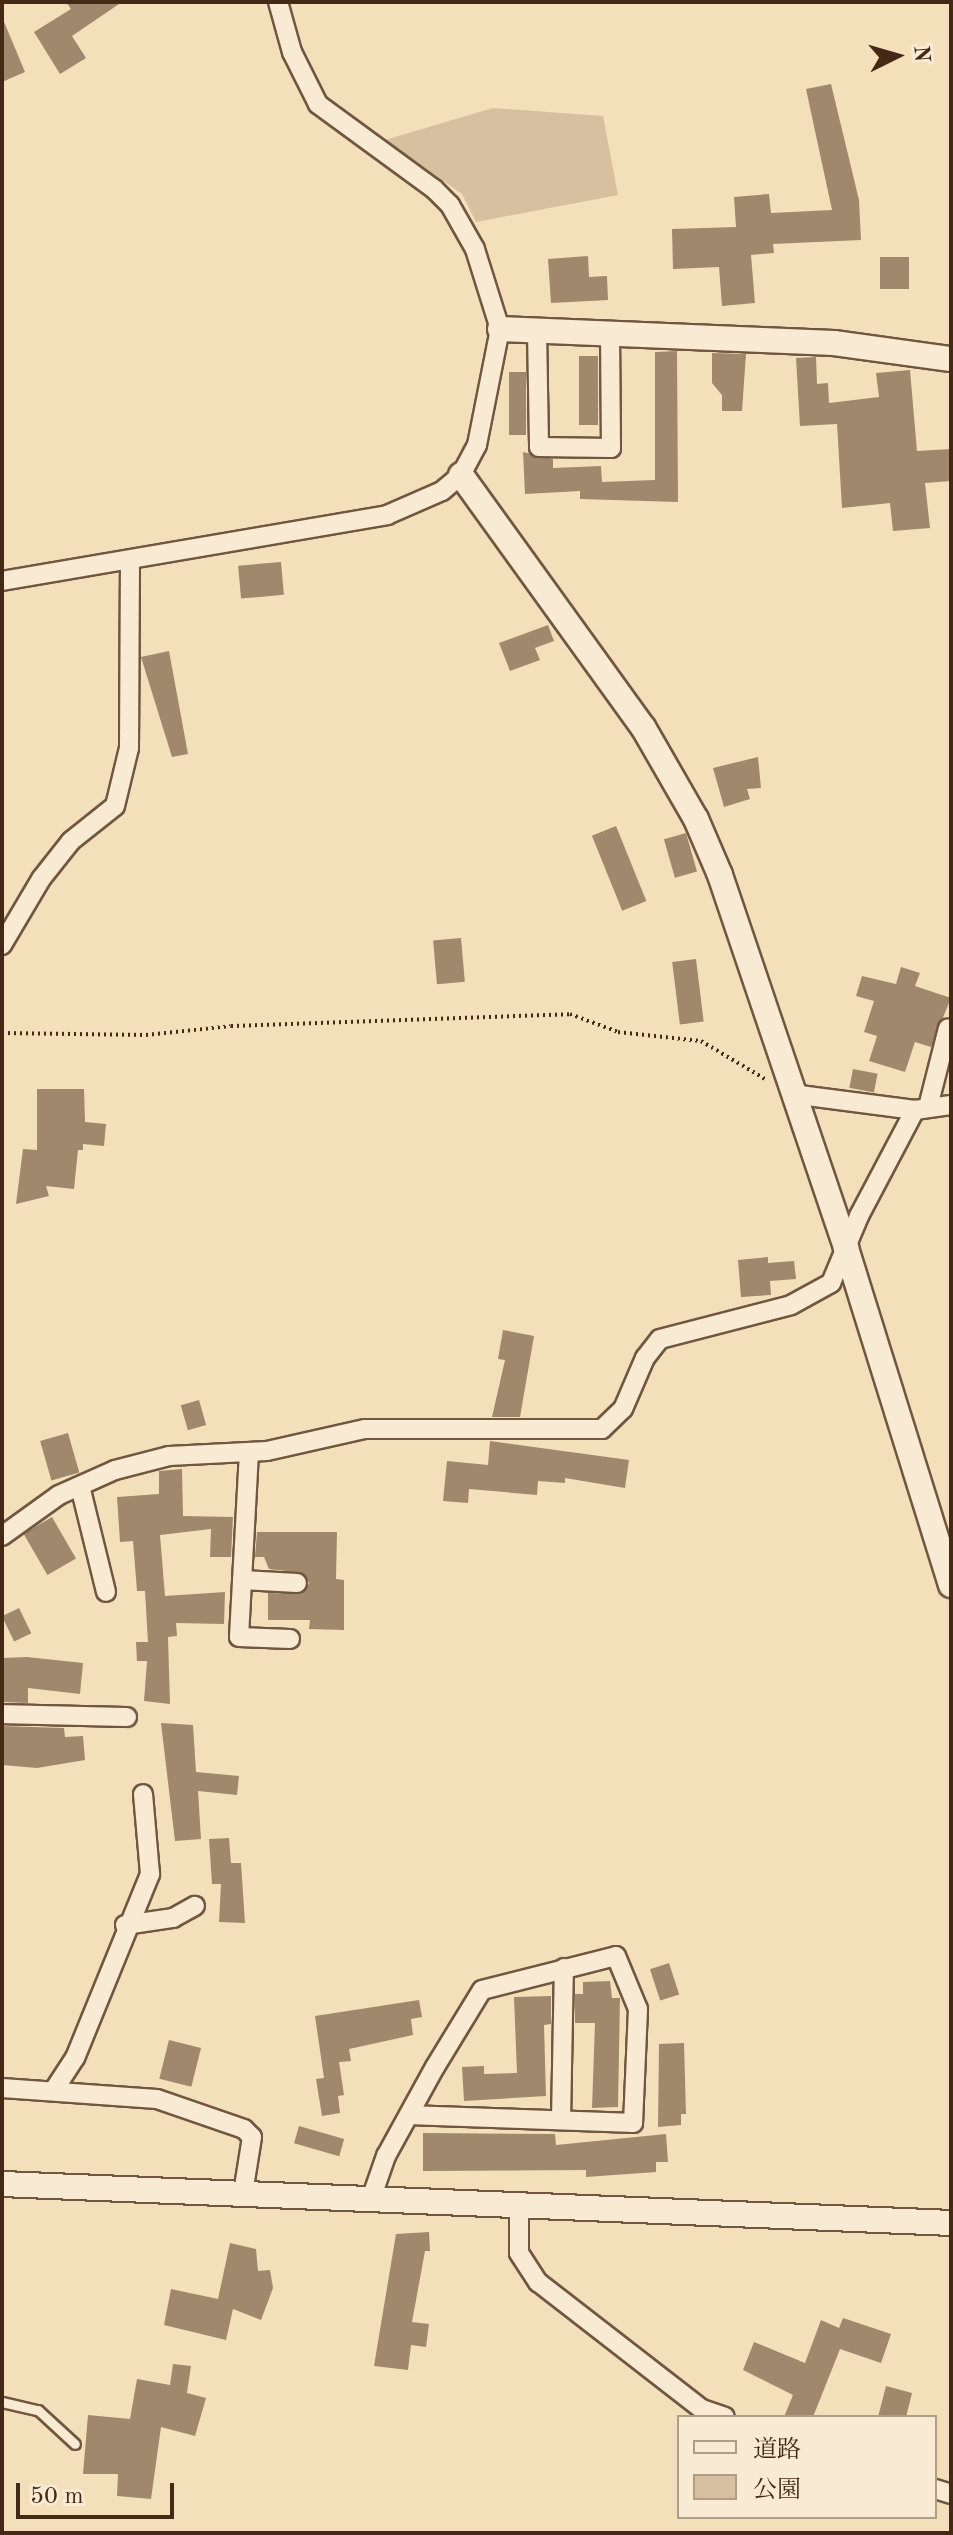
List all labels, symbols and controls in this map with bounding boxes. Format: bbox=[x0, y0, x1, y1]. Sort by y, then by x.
north arrow bbox=[857, 16, 937, 96]
text: N bbox=[909, 45, 933, 63]
legend bbox=[677, 2415, 937, 2519]
text: 道路 bbox=[753, 2439, 801, 2463]
scale bar bbox=[20, 2467, 178, 2517]
text: 公園 bbox=[753, 2479, 801, 2503]
text: 50 m bbox=[30, 2485, 84, 2509]

